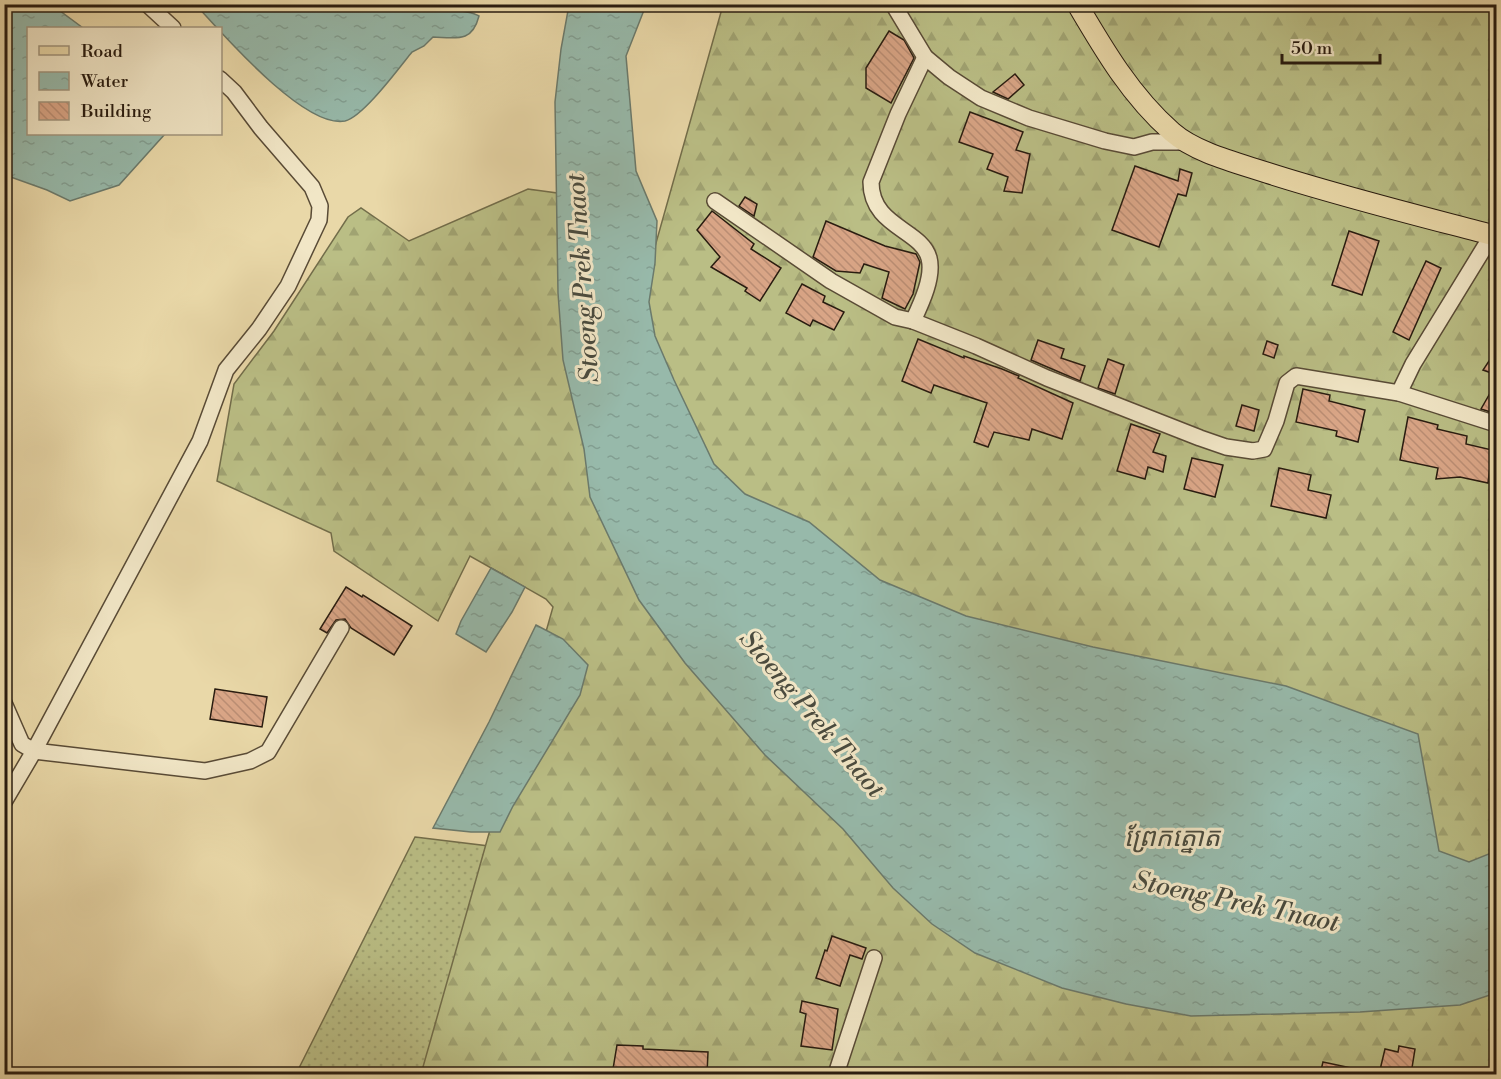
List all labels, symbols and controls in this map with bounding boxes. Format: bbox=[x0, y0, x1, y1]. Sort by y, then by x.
legend bbox=[27, 27, 222, 135]
scale bar bbox=[1282, 27, 1380, 65]
text: 50 m bbox=[1291, 37, 1333, 60]
text: Road bbox=[81, 40, 124, 63]
text: Water bbox=[80, 70, 129, 93]
text: Building bbox=[80, 100, 152, 123]
water label: Stoeng Prek Tnaot bbox=[560, 172, 606, 384]
water label: Stoeng Prek Tnaot bbox=[732, 623, 892, 805]
water label: ព្រែកត្នោត bbox=[1124, 822, 1221, 854]
water label: Stoeng Prek Tnaot bbox=[1130, 865, 1342, 940]

